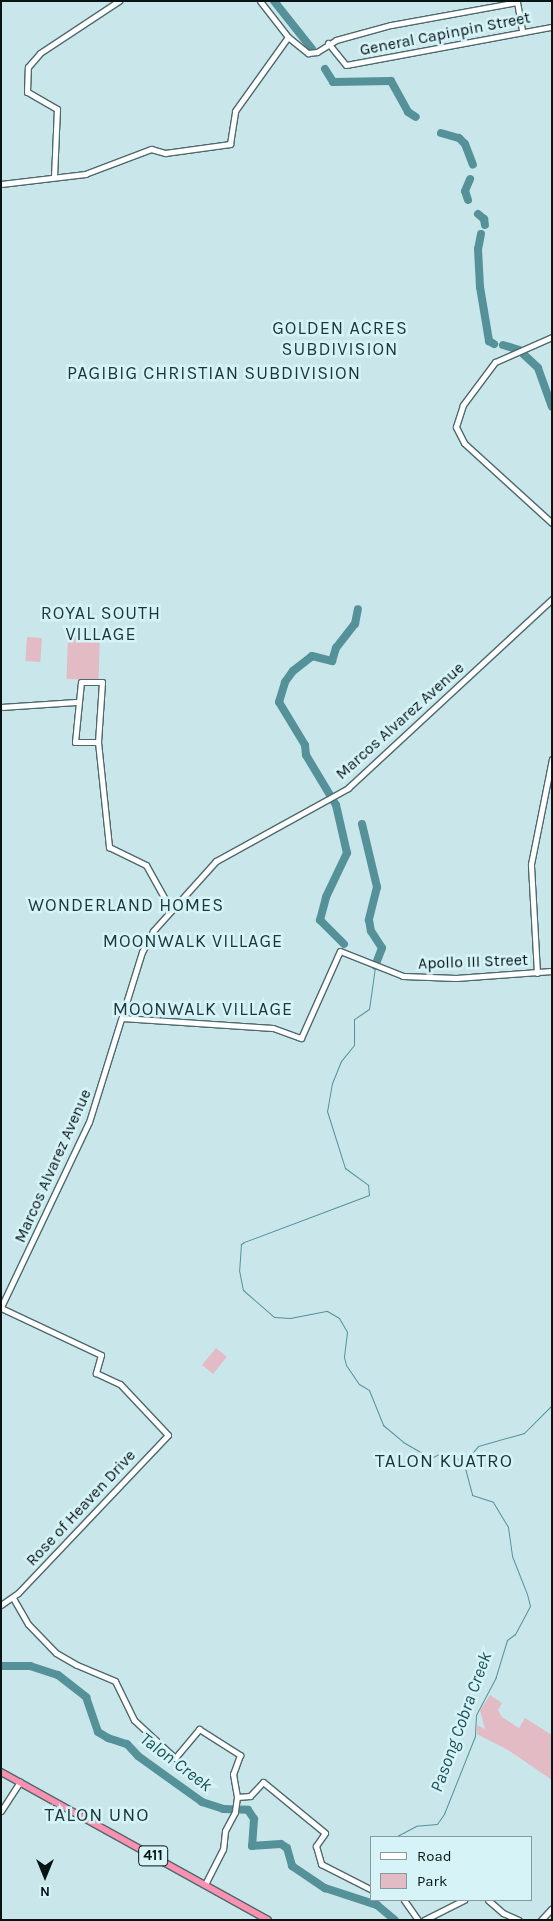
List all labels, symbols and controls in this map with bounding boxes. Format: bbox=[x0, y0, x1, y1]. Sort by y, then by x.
street label: General Capinpin Street bbox=[358, 8, 532, 60]
district label: GOLDEN ACRES SUBDIVISION bbox=[271, 318, 409, 360]
district label: PAGIBIG CHRISTIAN SUBDIVISION bbox=[63, 362, 365, 384]
district label: ROYAL SOUTH VILLAGE bbox=[39, 603, 163, 646]
street label: Marcos Alvarez Avenue bbox=[332, 658, 468, 784]
district label: WONDERLAND HOMES bbox=[26, 894, 226, 916]
district label: MOONWALK VILLAGE bbox=[101, 930, 285, 952]
street label: Apollo III Street bbox=[418, 950, 528, 974]
district label: MOONWALK VILLAGE bbox=[111, 998, 295, 1020]
street label: Marcos Alvarez Avenue bbox=[10, 1086, 96, 1246]
street label: Rose of Heaven Drive bbox=[22, 1446, 140, 1570]
district label: TALON KUATRO bbox=[374, 1451, 514, 1473]
water label: Pasong Cobra Creek bbox=[426, 1649, 496, 1795]
water label: Talon Creek bbox=[136, 1728, 216, 1796]
district label: TALON UNO bbox=[43, 1805, 151, 1827]
legend bbox=[370, 1836, 533, 1901]
road number: 411 bbox=[138, 1844, 168, 1868]
text: Road bbox=[417, 1847, 452, 1865]
north arrow bbox=[20, 1851, 70, 1901]
text: Park bbox=[417, 1872, 447, 1890]
text: N bbox=[40, 1883, 50, 1900]

